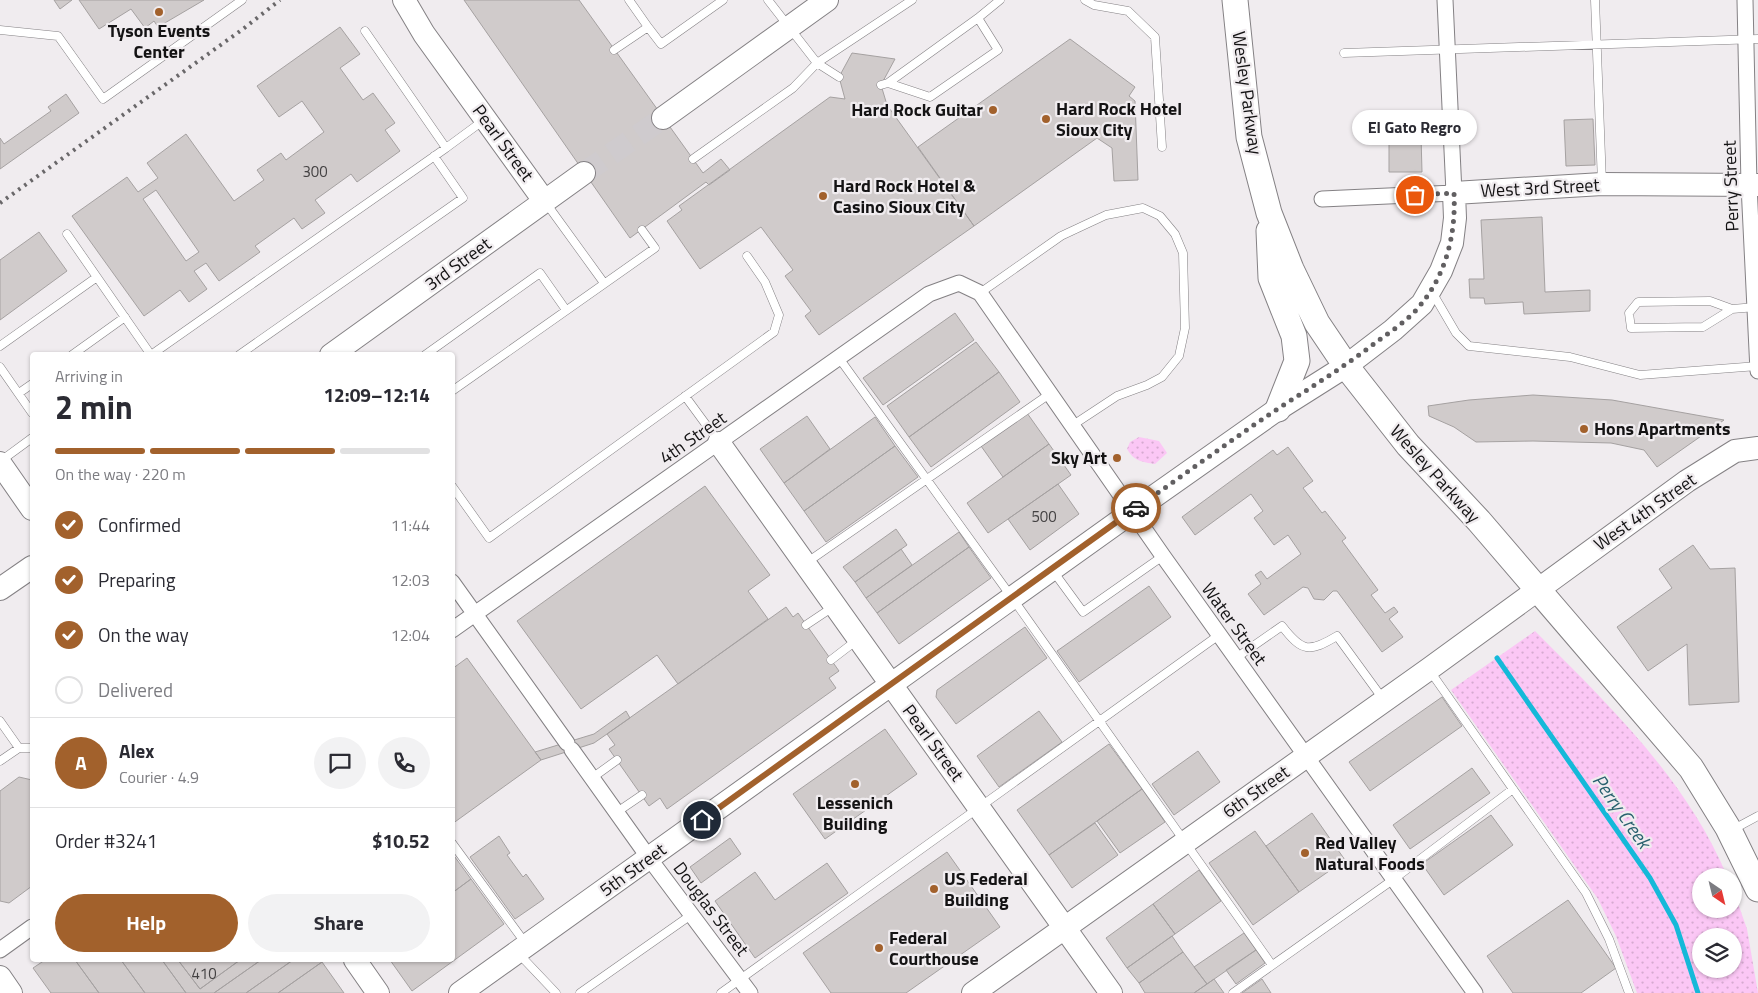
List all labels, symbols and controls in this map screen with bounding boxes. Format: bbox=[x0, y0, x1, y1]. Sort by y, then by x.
marker: Tyson Events Center bbox=[153, 6, 165, 18]
place label: Tyson Events Center bbox=[108, 17, 210, 65]
street label: Wesley Parkway bbox=[1225, 29, 1270, 157]
place label: Hard Rock Hotel Sioux City bbox=[1056, 95, 1182, 143]
place label: Hard Rock Guitar bbox=[851, 96, 983, 123]
street label: Pearl Street bbox=[466, 99, 541, 187]
marker: Hard Rock Guitar bbox=[987, 104, 999, 116]
callout: El Gato Regro bbox=[1352, 110, 1478, 145]
marker: Hard Rock Hotel Sioux City bbox=[1040, 113, 1052, 125]
text: El Gato Regro bbox=[1368, 115, 1461, 139]
street label: Perry Street bbox=[1715, 139, 1746, 232]
house number: 300 bbox=[302, 160, 328, 183]
street label: West 3rd Street bbox=[1480, 171, 1601, 204]
place label: Hard Rock Hotel & Casino Sioux City bbox=[833, 172, 976, 220]
pin bbox=[1394, 174, 1436, 216]
icon: bag bbox=[1401, 181, 1429, 209]
marker: Hard Rock Hotel & Casino Sioux City bbox=[817, 190, 829, 202]
street label: 3rd Street bbox=[419, 230, 497, 297]
text: Arriving in bbox=[55, 364, 123, 388]
text: 12:09–12:14 bbox=[323, 380, 430, 409]
text: 2 min bbox=[55, 383, 133, 431]
street label: 4th Street bbox=[654, 404, 732, 471]
place label: Hons Apartments bbox=[1594, 415, 1730, 442]
street label: Wesley Parkway bbox=[1384, 418, 1487, 529]
marker: Hons Apartments bbox=[1578, 423, 1590, 435]
place label: Sky Art bbox=[1051, 444, 1107, 471]
marker: Sky Art bbox=[1111, 452, 1123, 464]
text: On the way · 220 m bbox=[55, 462, 186, 486]
street label: West 4th Street bbox=[1588, 466, 1702, 557]
courier bbox=[1111, 483, 1161, 533]
icon: car bbox=[1122, 494, 1150, 522]
house number: 500 bbox=[1031, 505, 1057, 528]
text: Confirmed bbox=[98, 510, 181, 539]
icon: check bbox=[55, 511, 83, 539]
text: 11:44 bbox=[391, 513, 430, 537]
text: Preparing bbox=[98, 565, 175, 594]
icon: check bbox=[55, 566, 83, 594]
text: 12:03 bbox=[391, 568, 430, 592]
street label: Water Street bbox=[1195, 577, 1274, 671]
text: On the way bbox=[98, 620, 189, 649]
icon: check bbox=[55, 621, 83, 649]
text: 12:04 bbox=[391, 623, 430, 647]
text: Delivered bbox=[98, 675, 173, 704]
street label: Pearl Street bbox=[896, 699, 971, 787]
text: Alex bbox=[119, 736, 154, 765]
button: chat bbox=[314, 737, 366, 789]
button: phone bbox=[378, 737, 430, 789]
text: A bbox=[75, 748, 87, 777]
street label: 6th Street bbox=[1217, 758, 1295, 825]
text: Courier · 4.9 bbox=[119, 765, 199, 789]
water label: Perry Creek bbox=[1586, 767, 1660, 856]
marker: Lessenich Building bbox=[849, 778, 861, 790]
place label: Lessenich Building bbox=[817, 789, 893, 837]
pin bbox=[681, 799, 723, 841]
icon: home bbox=[688, 806, 716, 834]
text: Order #3241 bbox=[55, 826, 157, 855]
text: $10.52 bbox=[372, 826, 430, 855]
place label: Red Valley Natural Foods bbox=[1315, 829, 1425, 877]
street label: 5th Street bbox=[594, 836, 672, 903]
marker: Red Valley Natural Foods bbox=[1299, 847, 1311, 859]
street label: Douglas Street bbox=[667, 856, 756, 962]
place label: US Federal Building bbox=[944, 865, 1028, 913]
north arrow bbox=[1692, 868, 1742, 918]
map controls bbox=[1692, 868, 1742, 978]
marker: US Federal Building bbox=[928, 883, 940, 895]
button: Help bbox=[55, 894, 238, 952]
button: Share bbox=[248, 894, 430, 952]
place label: Federal Courthouse bbox=[889, 924, 979, 972]
button: layers bbox=[1692, 928, 1742, 978]
marker: Federal Courthouse bbox=[873, 942, 885, 954]
house number: 410 bbox=[191, 962, 217, 985]

